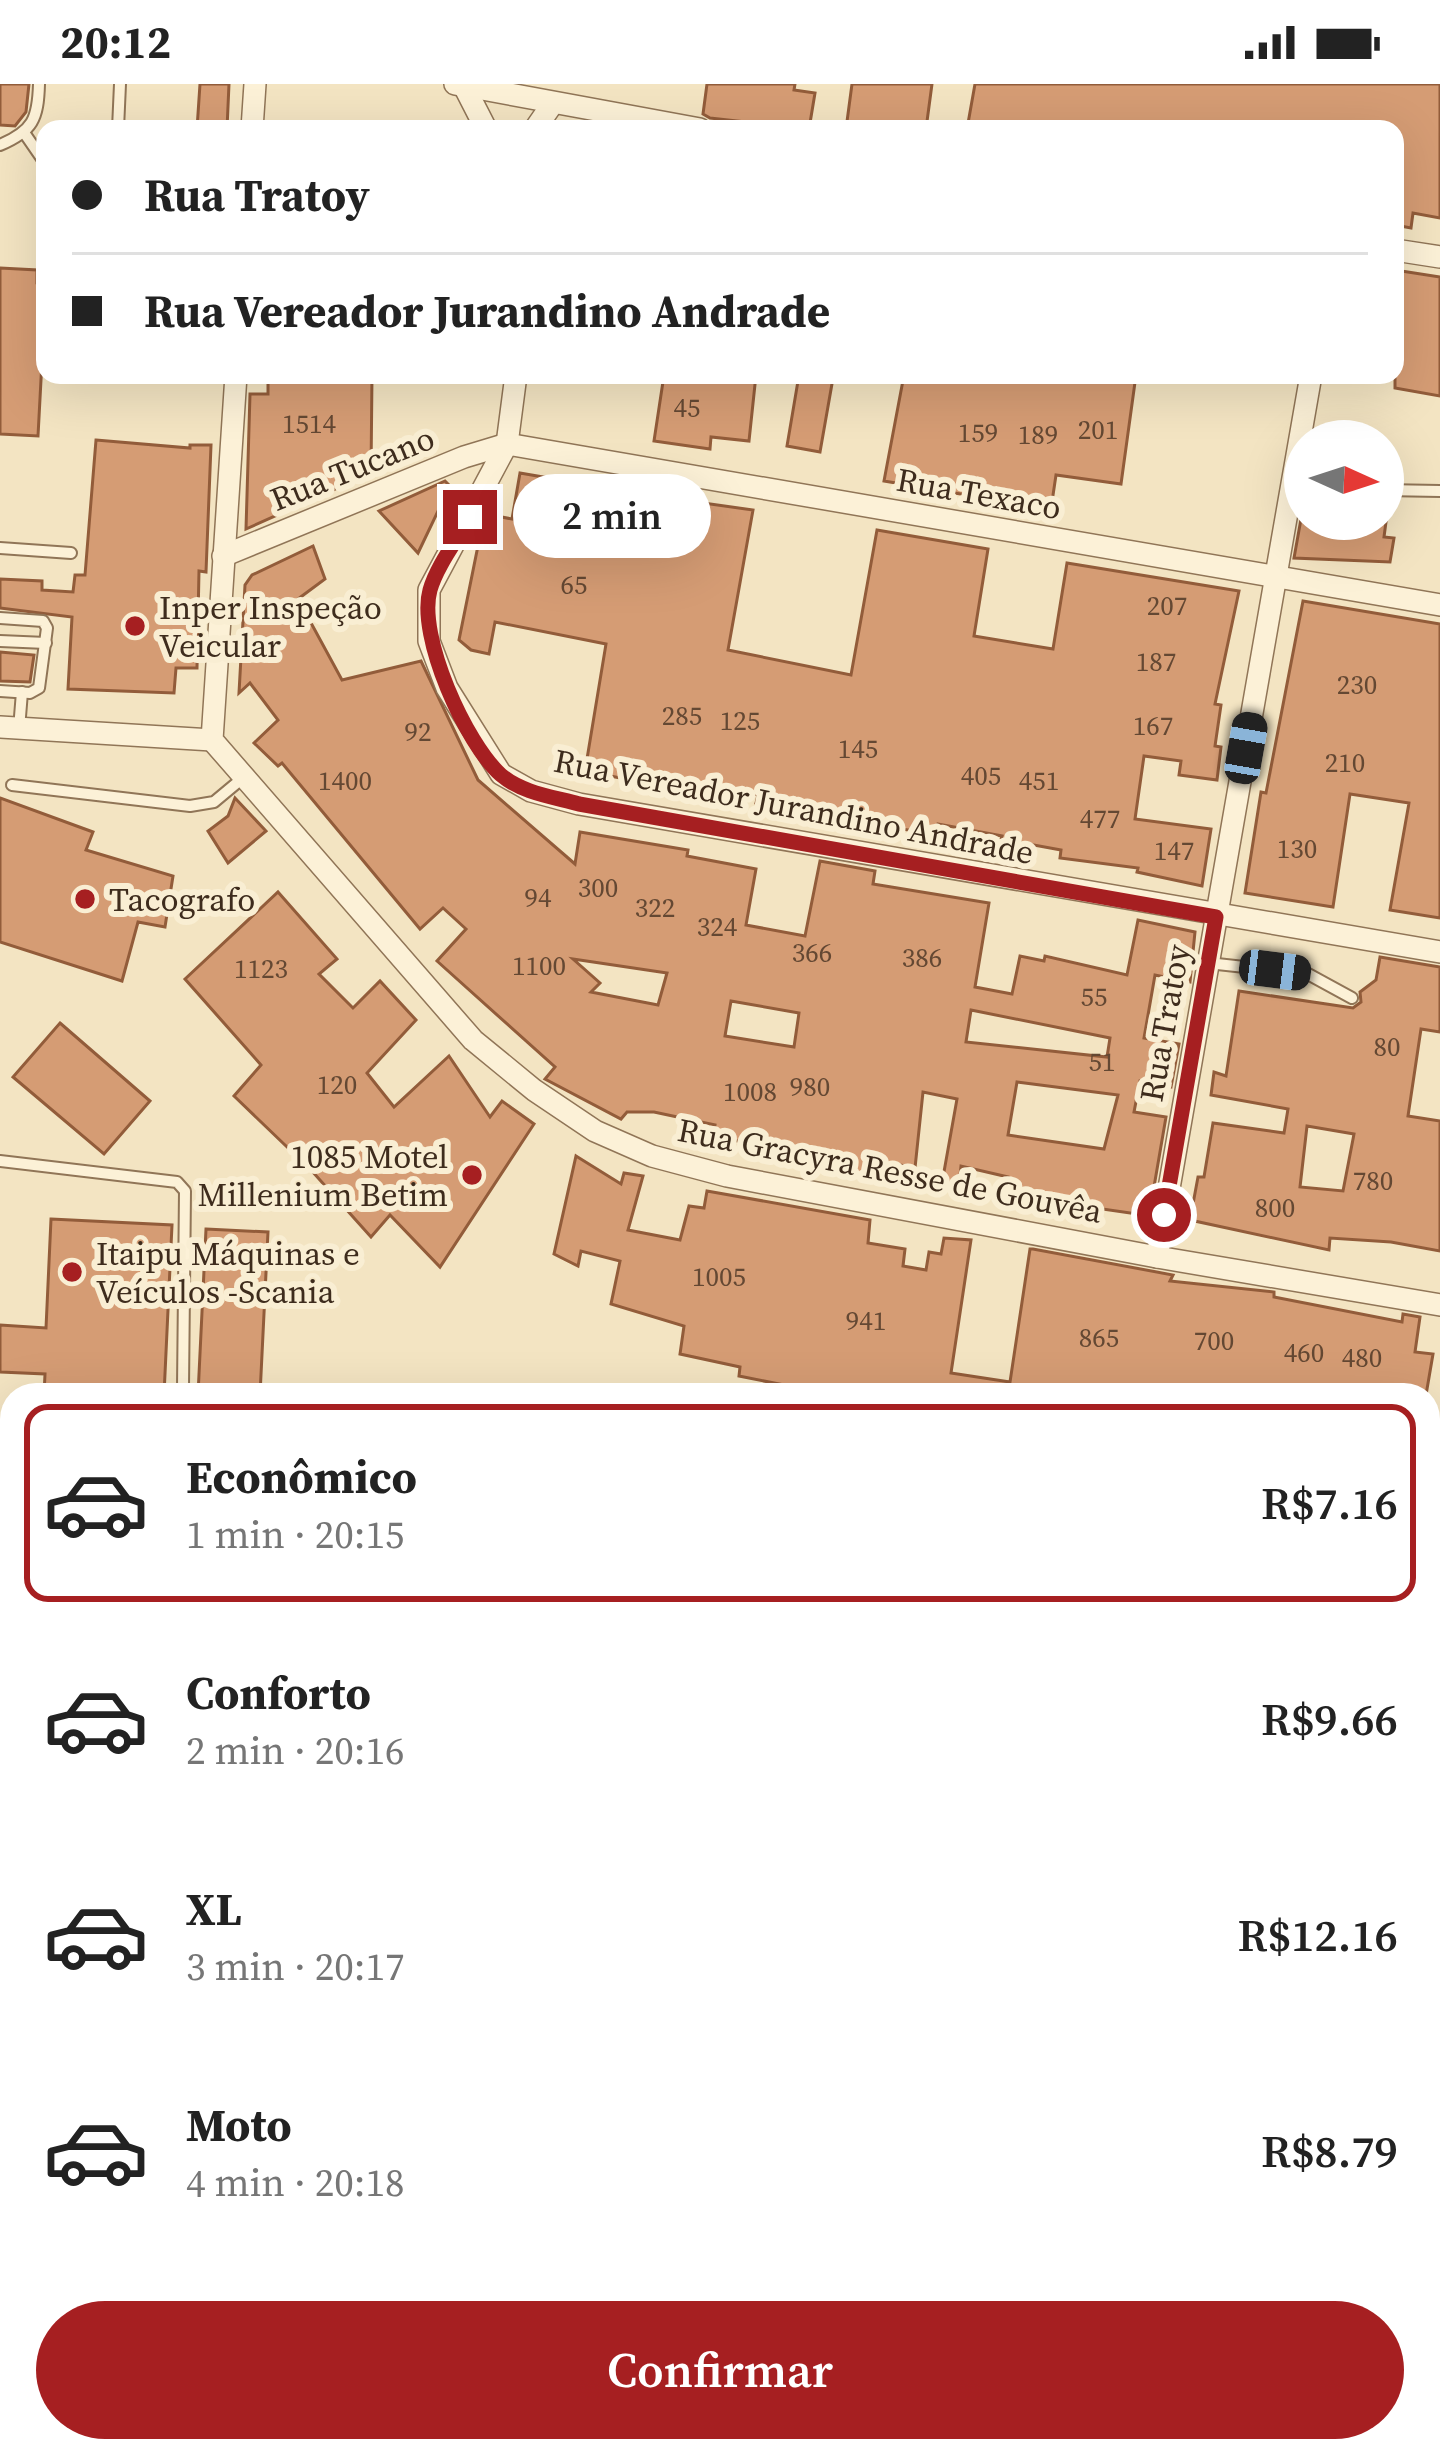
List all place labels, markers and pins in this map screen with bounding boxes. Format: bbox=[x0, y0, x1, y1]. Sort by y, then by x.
place label: Inper Inspeção Veicular bbox=[159, 585, 382, 668]
marker: Inper Inspeção Veicular bbox=[122, 613, 148, 639]
place label: Tacografo bbox=[109, 877, 255, 922]
marker: Tacografo bbox=[72, 886, 98, 912]
place label: 1085 Motel Millenium Betim bbox=[198, 1134, 448, 1217]
marker: 1085 Motel Millenium Betim bbox=[459, 1162, 485, 1188]
place label: Itaipu Máquinas e Veículos -Scania bbox=[96, 1231, 360, 1314]
marker: Itaipu Máquinas e Veículos -Scania bbox=[59, 1259, 85, 1285]

